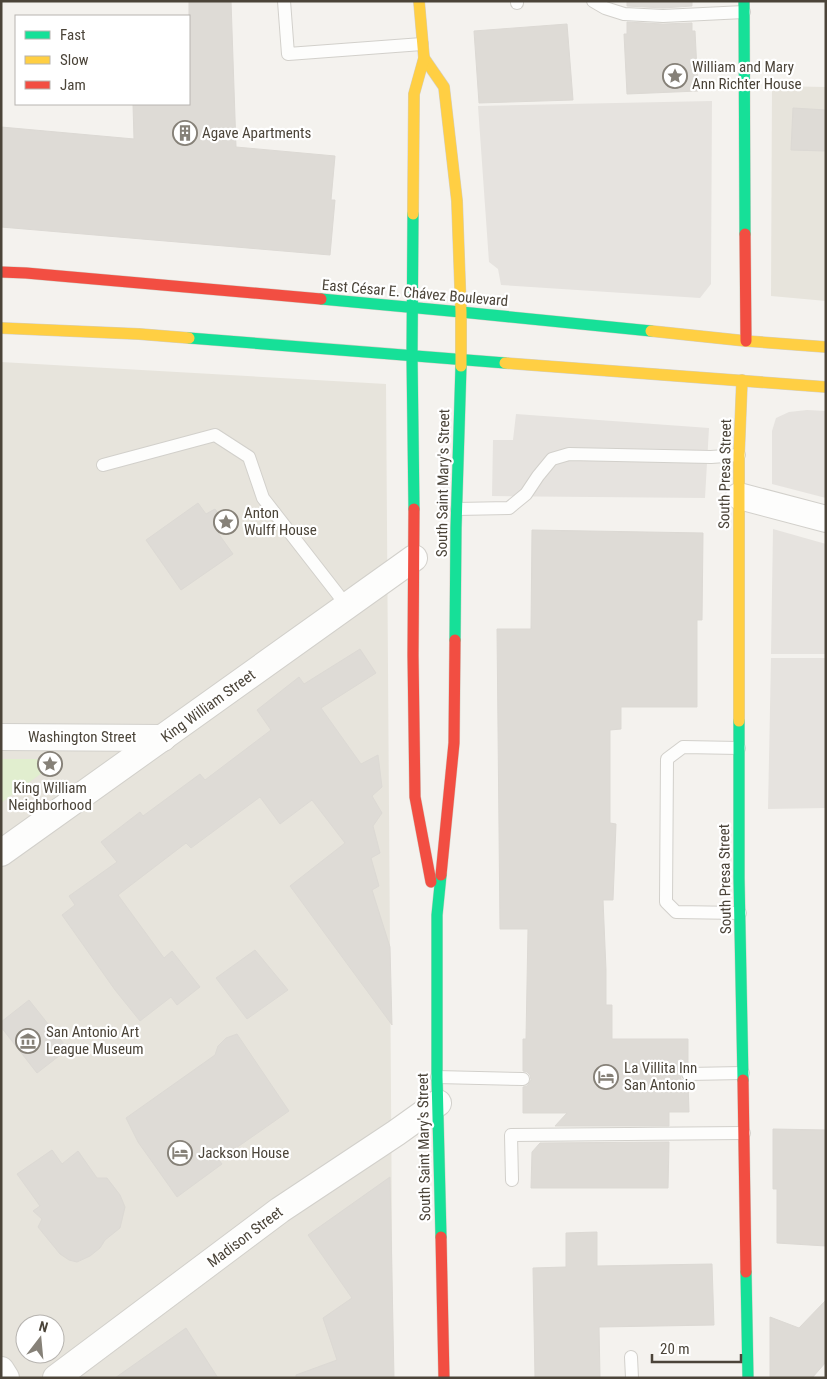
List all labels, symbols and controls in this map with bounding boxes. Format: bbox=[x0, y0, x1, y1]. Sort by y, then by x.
legend bbox=[15, 15, 190, 105]
text: Fast bbox=[60, 26, 85, 44]
text: Slow bbox=[60, 51, 89, 69]
place label: William and Mary Ann Richter House bbox=[692, 58, 802, 93]
place icon: William and Mary Ann Richter House bbox=[662, 63, 688, 89]
text: Jam bbox=[60, 76, 86, 94]
building icon: Agave Apartments bbox=[172, 120, 198, 146]
place label: Agave Apartments bbox=[202, 124, 312, 142]
street label: East César E. Chávez Boulevard bbox=[321, 276, 509, 310]
street label: South Saint Mary's Street bbox=[433, 409, 453, 557]
street label: South Presa Street bbox=[715, 419, 735, 529]
place label: Anton Wulff House bbox=[244, 504, 317, 539]
place icon: Anton Wulff House bbox=[213, 509, 239, 535]
street label: King William Street bbox=[157, 666, 259, 746]
street label: Washington Street bbox=[28, 728, 136, 746]
place icon: King William Neighborhood bbox=[37, 751, 63, 777]
place label: King William Neighborhood bbox=[8, 779, 92, 814]
street label: South Presa Street bbox=[715, 824, 735, 934]
place label: San Antonio Art League Museum bbox=[46, 1023, 143, 1058]
museum icon: San Antonio Art League Museum bbox=[15, 1028, 41, 1054]
place label: La Villita Inn San Antonio bbox=[624, 1059, 697, 1094]
hotel icon: La Villita Inn San Antonio bbox=[593, 1064, 619, 1090]
street label: South Saint Mary's Street bbox=[414, 1073, 434, 1221]
hotel icon: Jackson House bbox=[167, 1140, 193, 1166]
place label: Jackson House bbox=[198, 1144, 289, 1162]
street label: Madison Street bbox=[204, 1203, 286, 1271]
north arrow bbox=[15, 1314, 65, 1364]
text: N bbox=[37, 1318, 50, 1335]
scale bar bbox=[652, 1332, 741, 1364]
text: 20 m bbox=[660, 1340, 690, 1358]

